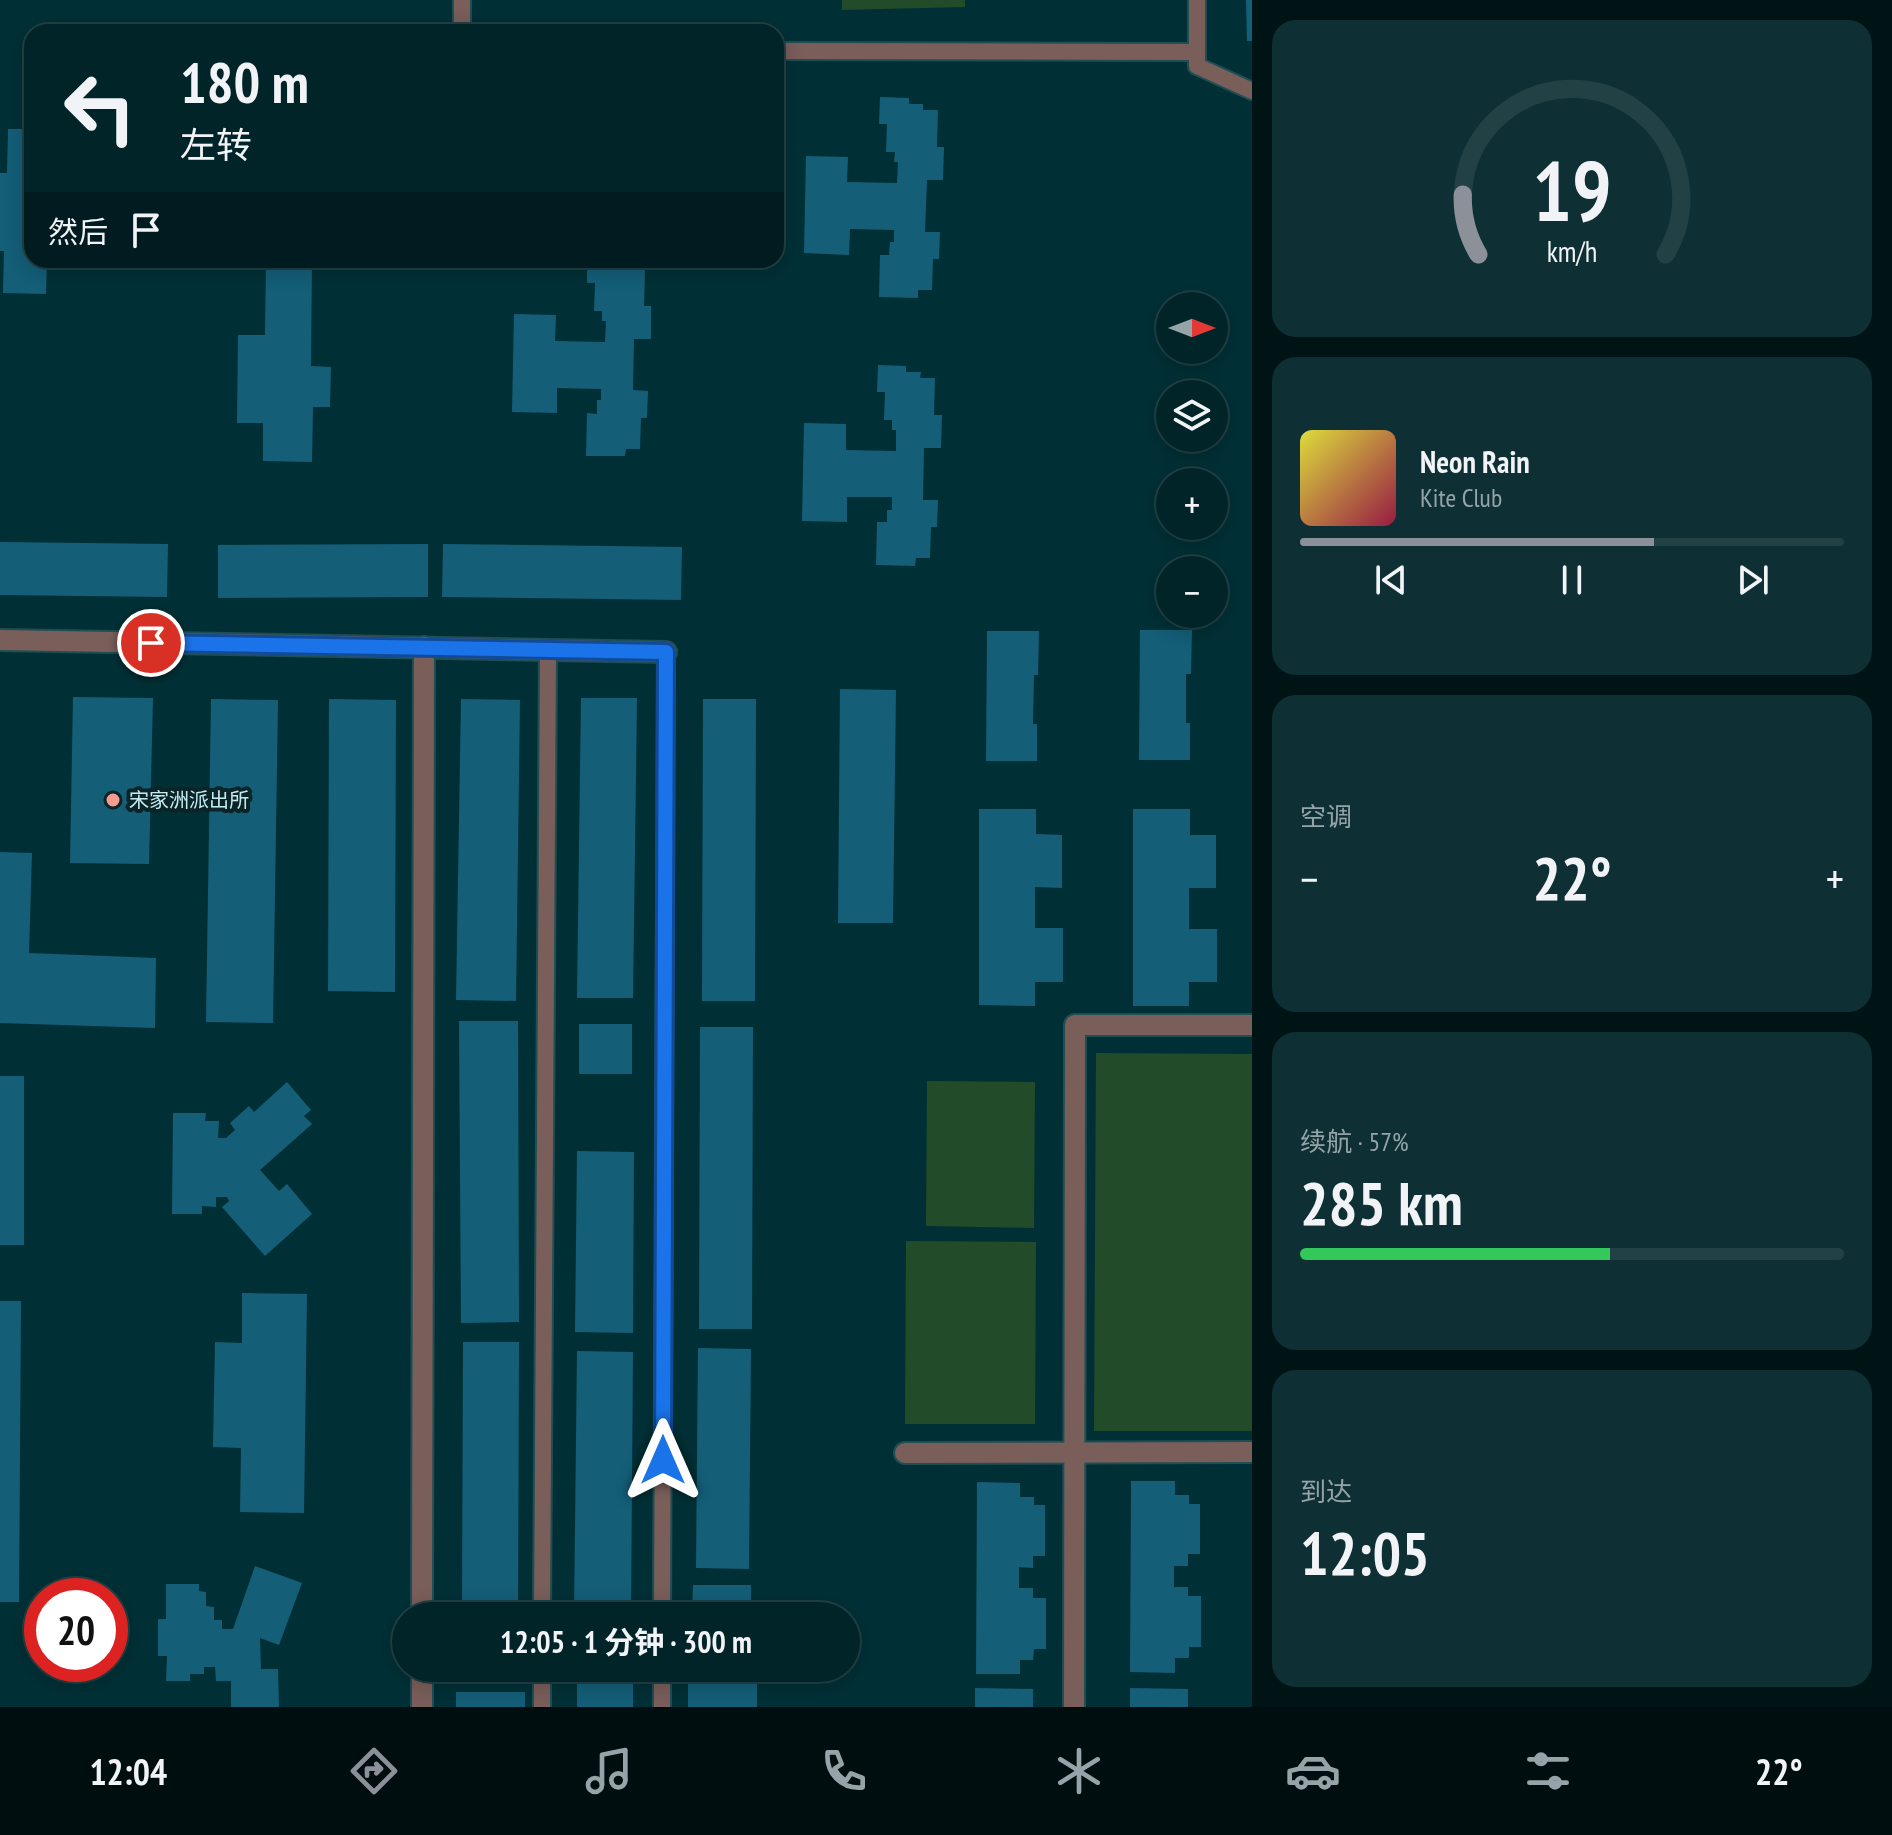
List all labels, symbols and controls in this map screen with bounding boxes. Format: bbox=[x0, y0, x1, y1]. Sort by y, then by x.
text: 180 m bbox=[180, 46, 309, 118]
icon: left bbox=[48, 56, 152, 160]
text: 左转 bbox=[180, 121, 252, 168]
text: 19 bbox=[1532, 135, 1612, 243]
icon: arrive bbox=[124, 208, 168, 252]
text: 然后 bbox=[48, 212, 108, 251]
text: km/h bbox=[1547, 233, 1597, 270]
north arrow bbox=[1156, 292, 1228, 364]
map controls bbox=[1156, 292, 1228, 628]
button: layers bbox=[1156, 380, 1228, 452]
text: Neon Rain bbox=[1420, 442, 1530, 481]
button: + bbox=[1156, 468, 1228, 540]
text: Kite Club bbox=[1420, 481, 1502, 514]
button: − bbox=[1156, 556, 1228, 628]
icon: previous bbox=[1369, 558, 1413, 602]
icon: pause bbox=[1550, 558, 1594, 602]
icon: next bbox=[1731, 558, 1775, 602]
pin bbox=[117, 609, 185, 677]
icon: arrive bbox=[129, 621, 173, 665]
place label: 宋家洲派出所 bbox=[129, 787, 249, 813]
marker: 宋家洲派出所 bbox=[104, 791, 122, 809]
text: 空调 bbox=[1300, 800, 1352, 833]
text: 22° bbox=[1532, 839, 1612, 917]
text: − bbox=[1300, 850, 1318, 907]
text: + bbox=[1826, 850, 1844, 907]
text: 续航 · 57% bbox=[1300, 1125, 1409, 1158]
text: 285 km bbox=[1300, 1164, 1463, 1242]
position arrow bbox=[621, 1418, 705, 1502]
text: 到达 bbox=[1300, 1475, 1352, 1508]
text: 12:05 bbox=[1300, 1514, 1430, 1592]
speed limit sign: 20 bbox=[24, 1578, 128, 1682]
text: 12:05 · 1 分钟 · 300 m bbox=[500, 1622, 752, 1661]
icon: directions bbox=[346, 1743, 402, 1799]
icon: music bbox=[581, 1743, 637, 1799]
icon: phone bbox=[816, 1743, 872, 1799]
icon: climate bbox=[1051, 1743, 1107, 1799]
icon: car bbox=[1285, 1743, 1341, 1799]
icon: filters bbox=[1520, 1743, 1576, 1799]
text: 12:04 bbox=[89, 1748, 167, 1795]
text: 22° bbox=[1755, 1748, 1803, 1795]

